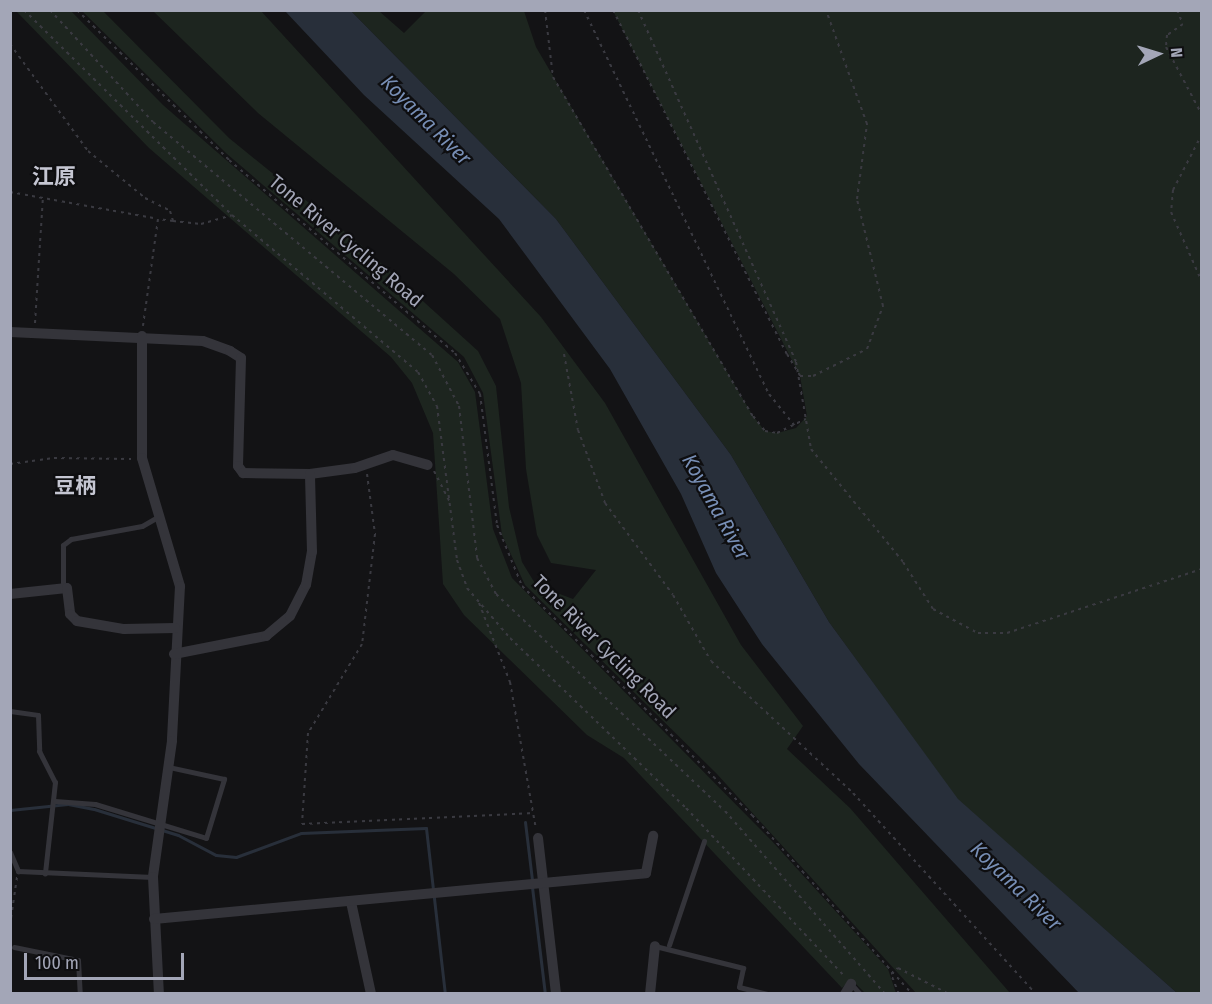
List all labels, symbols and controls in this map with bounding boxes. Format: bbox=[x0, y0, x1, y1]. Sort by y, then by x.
north arrow bbox=[1128, 24, 1188, 84]
text: N bbox=[1167, 47, 1186, 58]
water label: Koyama River bbox=[376, 70, 476, 170]
district label: 江原 bbox=[32, 164, 76, 190]
street label: Tone River Cycling Road bbox=[264, 170, 428, 312]
water label: Koyama River bbox=[677, 450, 755, 564]
district label: 豆柄 bbox=[54, 473, 96, 499]
street label: Tone River Cycling Road bbox=[527, 570, 681, 724]
water label: Koyama River bbox=[965, 836, 1067, 936]
scale bar bbox=[27, 941, 188, 979]
text: 100 m bbox=[35, 952, 79, 974]

